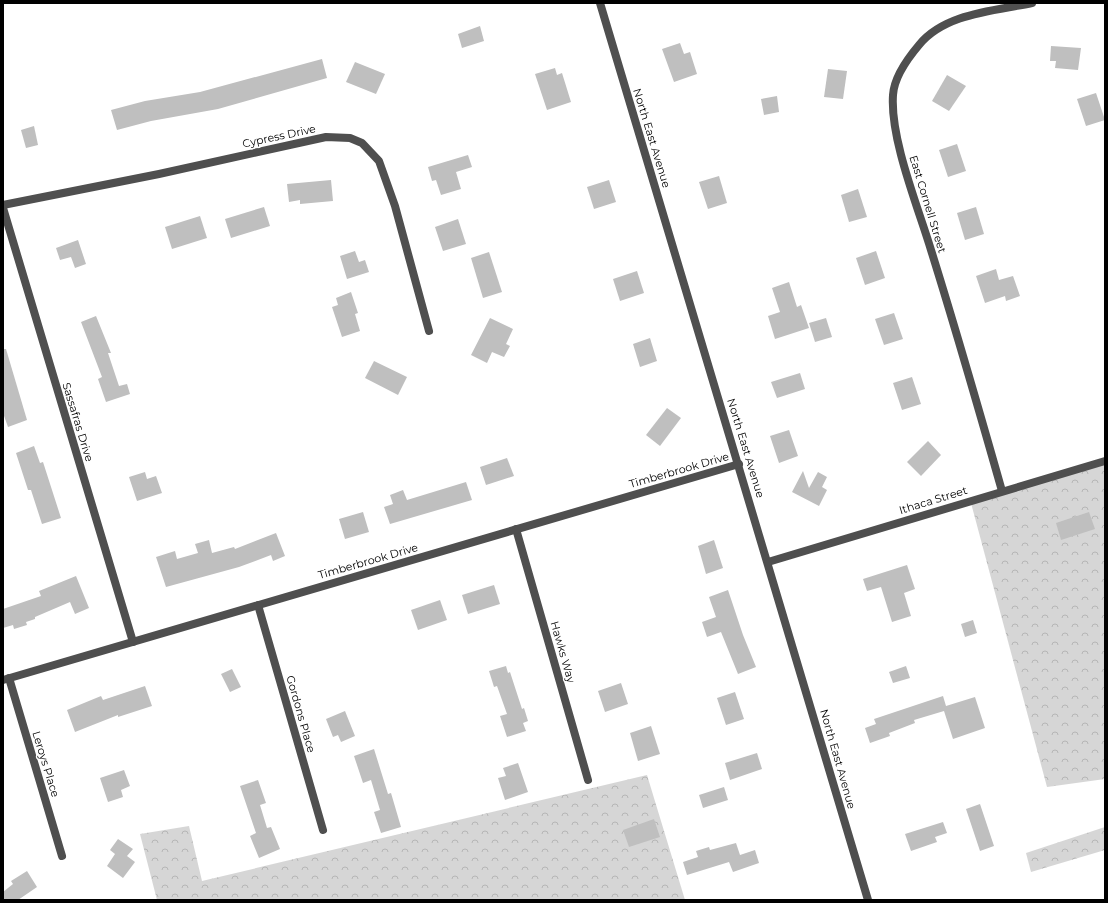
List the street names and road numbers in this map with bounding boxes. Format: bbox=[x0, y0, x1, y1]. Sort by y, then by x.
street label: North East Avenue bbox=[630, 87, 674, 190]
street label: Cypress Drive bbox=[241, 121, 317, 151]
street label: East Cornell Street bbox=[906, 153, 950, 255]
street label: Sassafras Drive bbox=[59, 381, 97, 463]
street label: North East Avenue bbox=[724, 397, 768, 500]
street label: Timberbrook Drive bbox=[627, 449, 731, 491]
street label: Ithaca Street bbox=[897, 483, 969, 517]
street label: Timberbrook Drive bbox=[316, 540, 420, 582]
street label: Hawks Way bbox=[548, 620, 578, 684]
street label: Gordons Place bbox=[283, 674, 319, 755]
street label: North East Avenue bbox=[817, 707, 859, 811]
street label: Leroys Place bbox=[29, 729, 63, 799]

